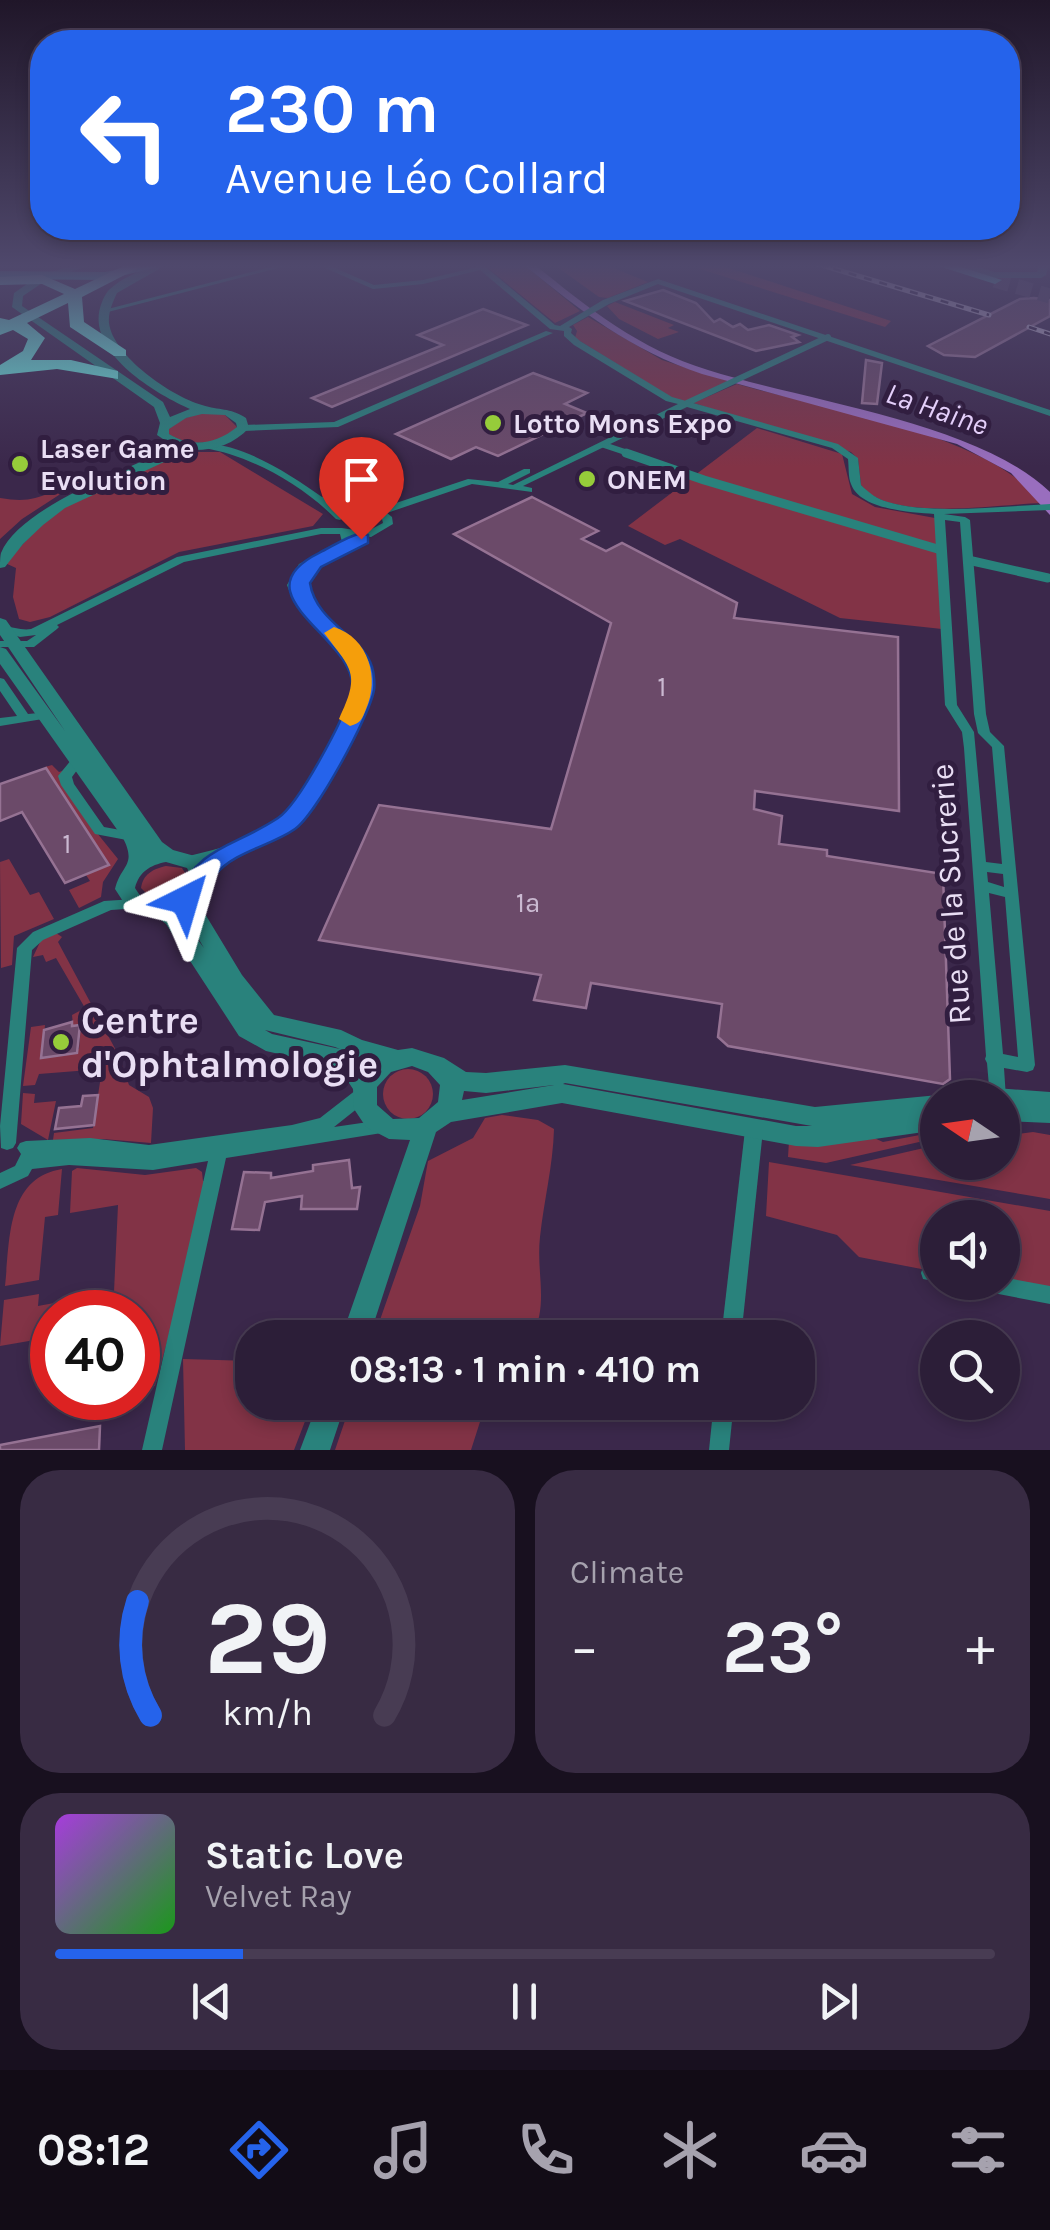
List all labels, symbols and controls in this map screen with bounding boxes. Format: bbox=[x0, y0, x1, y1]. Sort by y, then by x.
text: 230 m bbox=[225, 68, 439, 150]
icon: left bbox=[60, 70, 190, 200]
text: Avenue Léo Collard bbox=[225, 152, 608, 204]
water label: La Haine bbox=[881, 375, 993, 443]
place label: Lotto Mons Expo bbox=[513, 407, 732, 440]
marker: Lotto Mons Expo bbox=[482, 412, 504, 434]
place label: Laser Game Evolution bbox=[40, 432, 195, 497]
pin bbox=[319, 437, 404, 540]
icon: arrive bbox=[334, 452, 389, 507]
marker: Laser Game Evolution bbox=[9, 453, 31, 475]
place label: ONEM bbox=[607, 463, 687, 496]
marker: ONEM bbox=[576, 468, 598, 490]
house number: 1 bbox=[657, 670, 667, 703]
street label: Rue de la Sucrerie bbox=[923, 763, 979, 1025]
house number: 1 bbox=[62, 827, 72, 860]
position arrow bbox=[133, 848, 237, 952]
house number: 1a bbox=[516, 886, 540, 919]
place label: Centre d'Ophtalmologie bbox=[81, 998, 378, 1087]
marker: Centre d'Ophtalmologie bbox=[50, 1031, 72, 1053]
north arrow bbox=[920, 1080, 1020, 1180]
map controls bbox=[920, 1080, 1020, 1420]
button: sound bbox=[920, 1200, 1020, 1300]
speed limit sign: 40 bbox=[30, 1290, 160, 1420]
button: search bbox=[920, 1320, 1020, 1420]
text: 08:13 · 1 min · 410 m bbox=[349, 1347, 701, 1392]
text: Climate bbox=[570, 1554, 684, 1591]
text: 29 bbox=[204, 1578, 331, 1699]
text: 23° bbox=[722, 1603, 843, 1691]
text: − bbox=[570, 1615, 599, 1679]
text: + bbox=[966, 1615, 995, 1679]
text: km/h bbox=[222, 1692, 313, 1734]
text: Static Love bbox=[205, 1833, 404, 1878]
text: Velvet Ray bbox=[205, 1878, 352, 1915]
icon: previous bbox=[184, 1974, 239, 2029]
icon: pause bbox=[497, 1974, 552, 2029]
icon: next bbox=[811, 1974, 866, 2029]
icon: directions bbox=[224, 2115, 294, 2185]
icon: music bbox=[368, 2115, 438, 2185]
icon: phone bbox=[511, 2115, 581, 2185]
icon: climate bbox=[655, 2115, 725, 2185]
icon: car bbox=[799, 2115, 869, 2185]
icon: filters bbox=[943, 2115, 1013, 2185]
text: 08:12 bbox=[37, 2124, 150, 2176]

